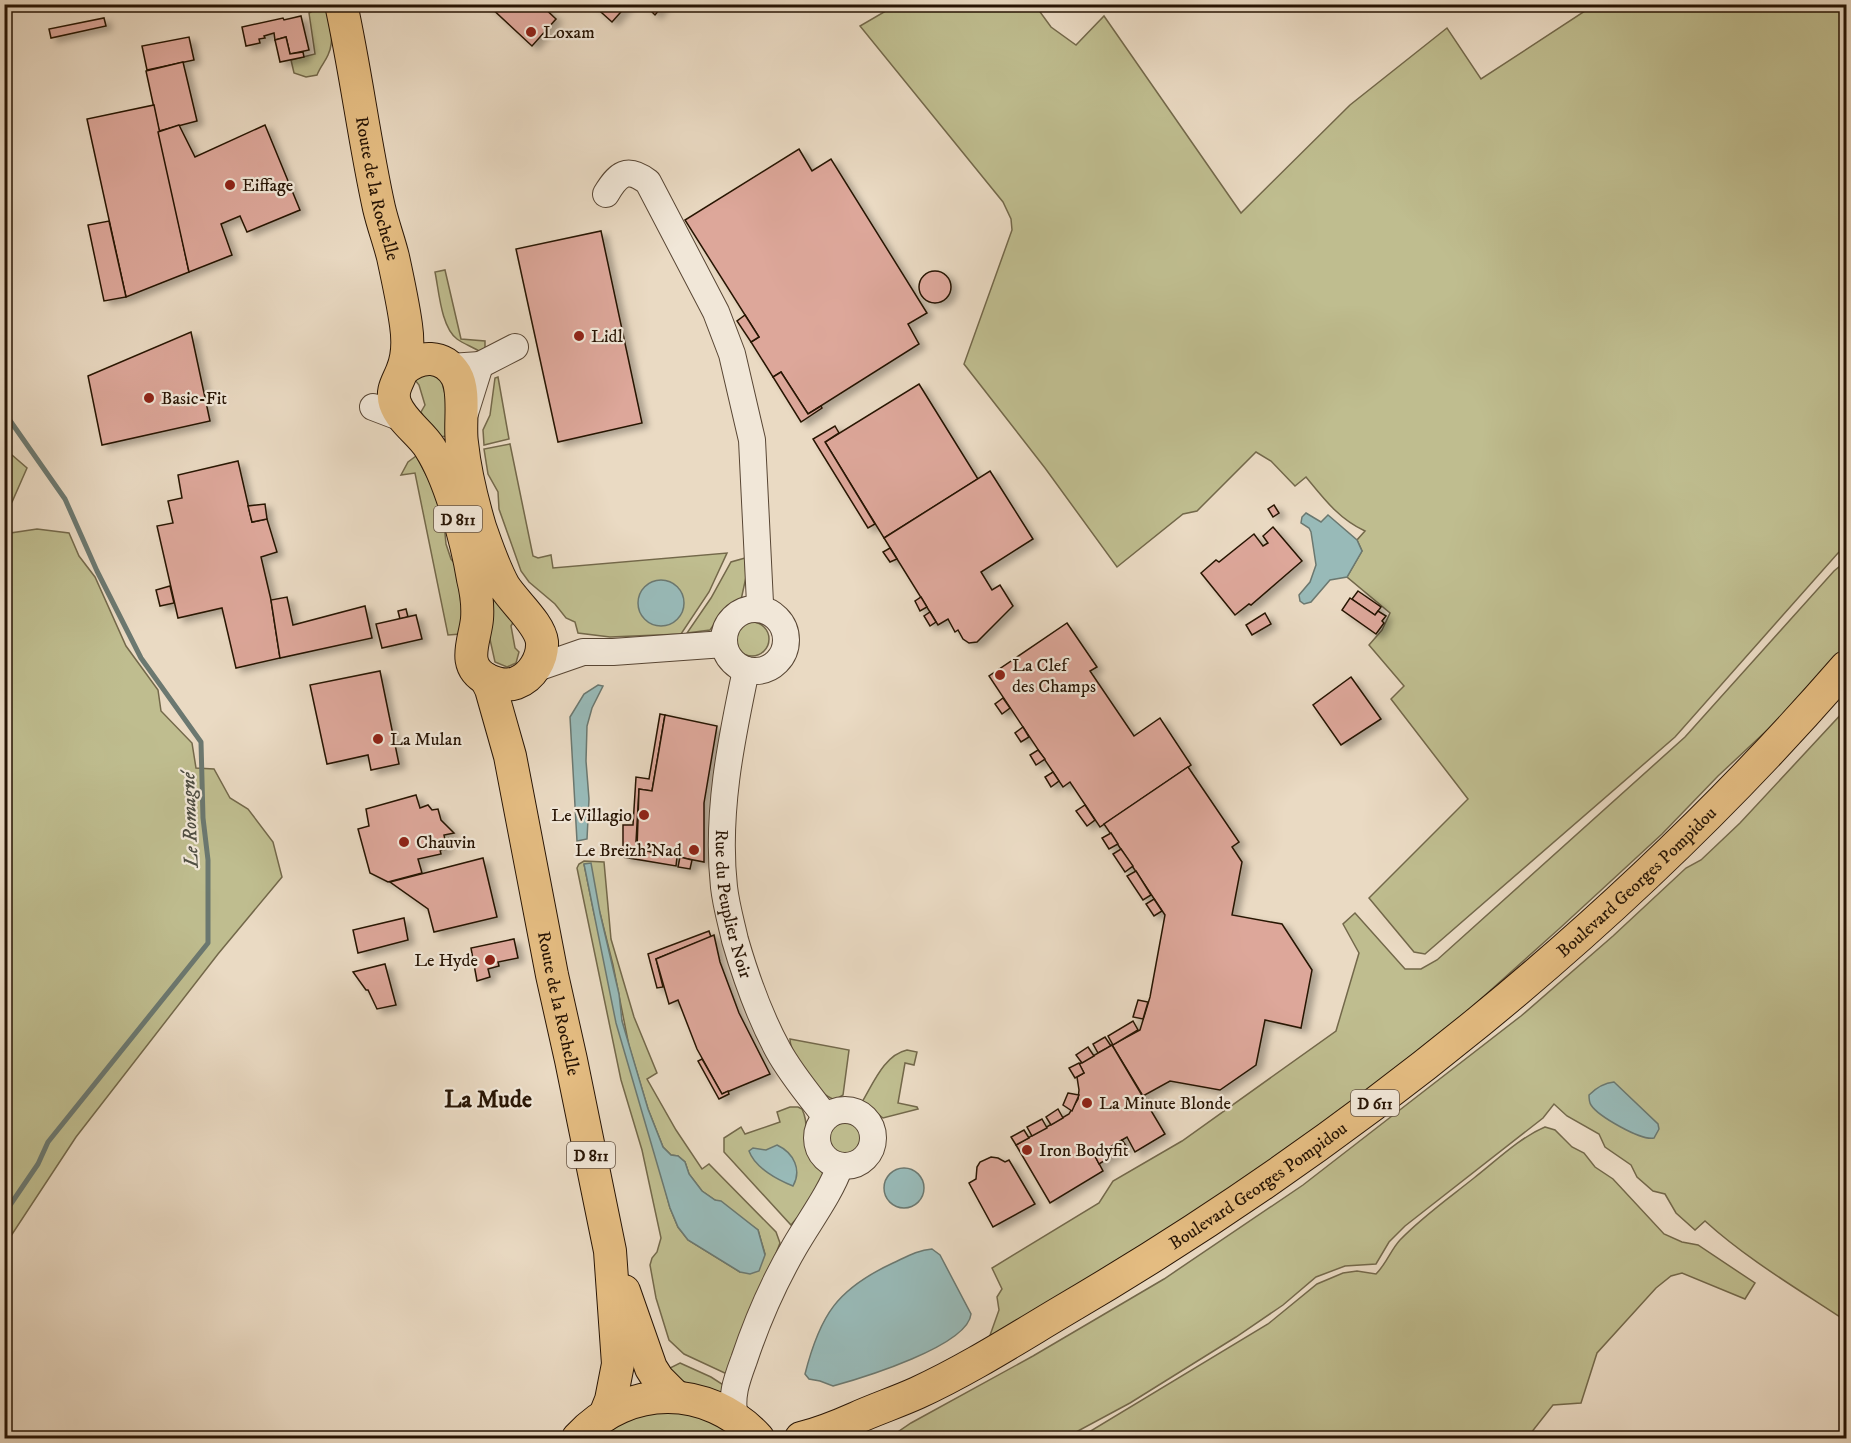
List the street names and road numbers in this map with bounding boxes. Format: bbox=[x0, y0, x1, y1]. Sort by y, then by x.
street label: Route de la Rochelle bbox=[350, 115, 403, 263]
road number: D 811 bbox=[434, 506, 482, 532]
street label: Boulevard Georges Pompidou bbox=[1553, 802, 1722, 963]
street label: Rue du Peuplier Noir bbox=[710, 829, 756, 982]
street label: Route de la Rochelle bbox=[532, 930, 584, 1078]
road number: D 611 bbox=[1351, 1090, 1399, 1116]
street label: Boulevard Georges Pompidou bbox=[1165, 1117, 1352, 1255]
road number: D 811 bbox=[567, 1142, 615, 1168]

